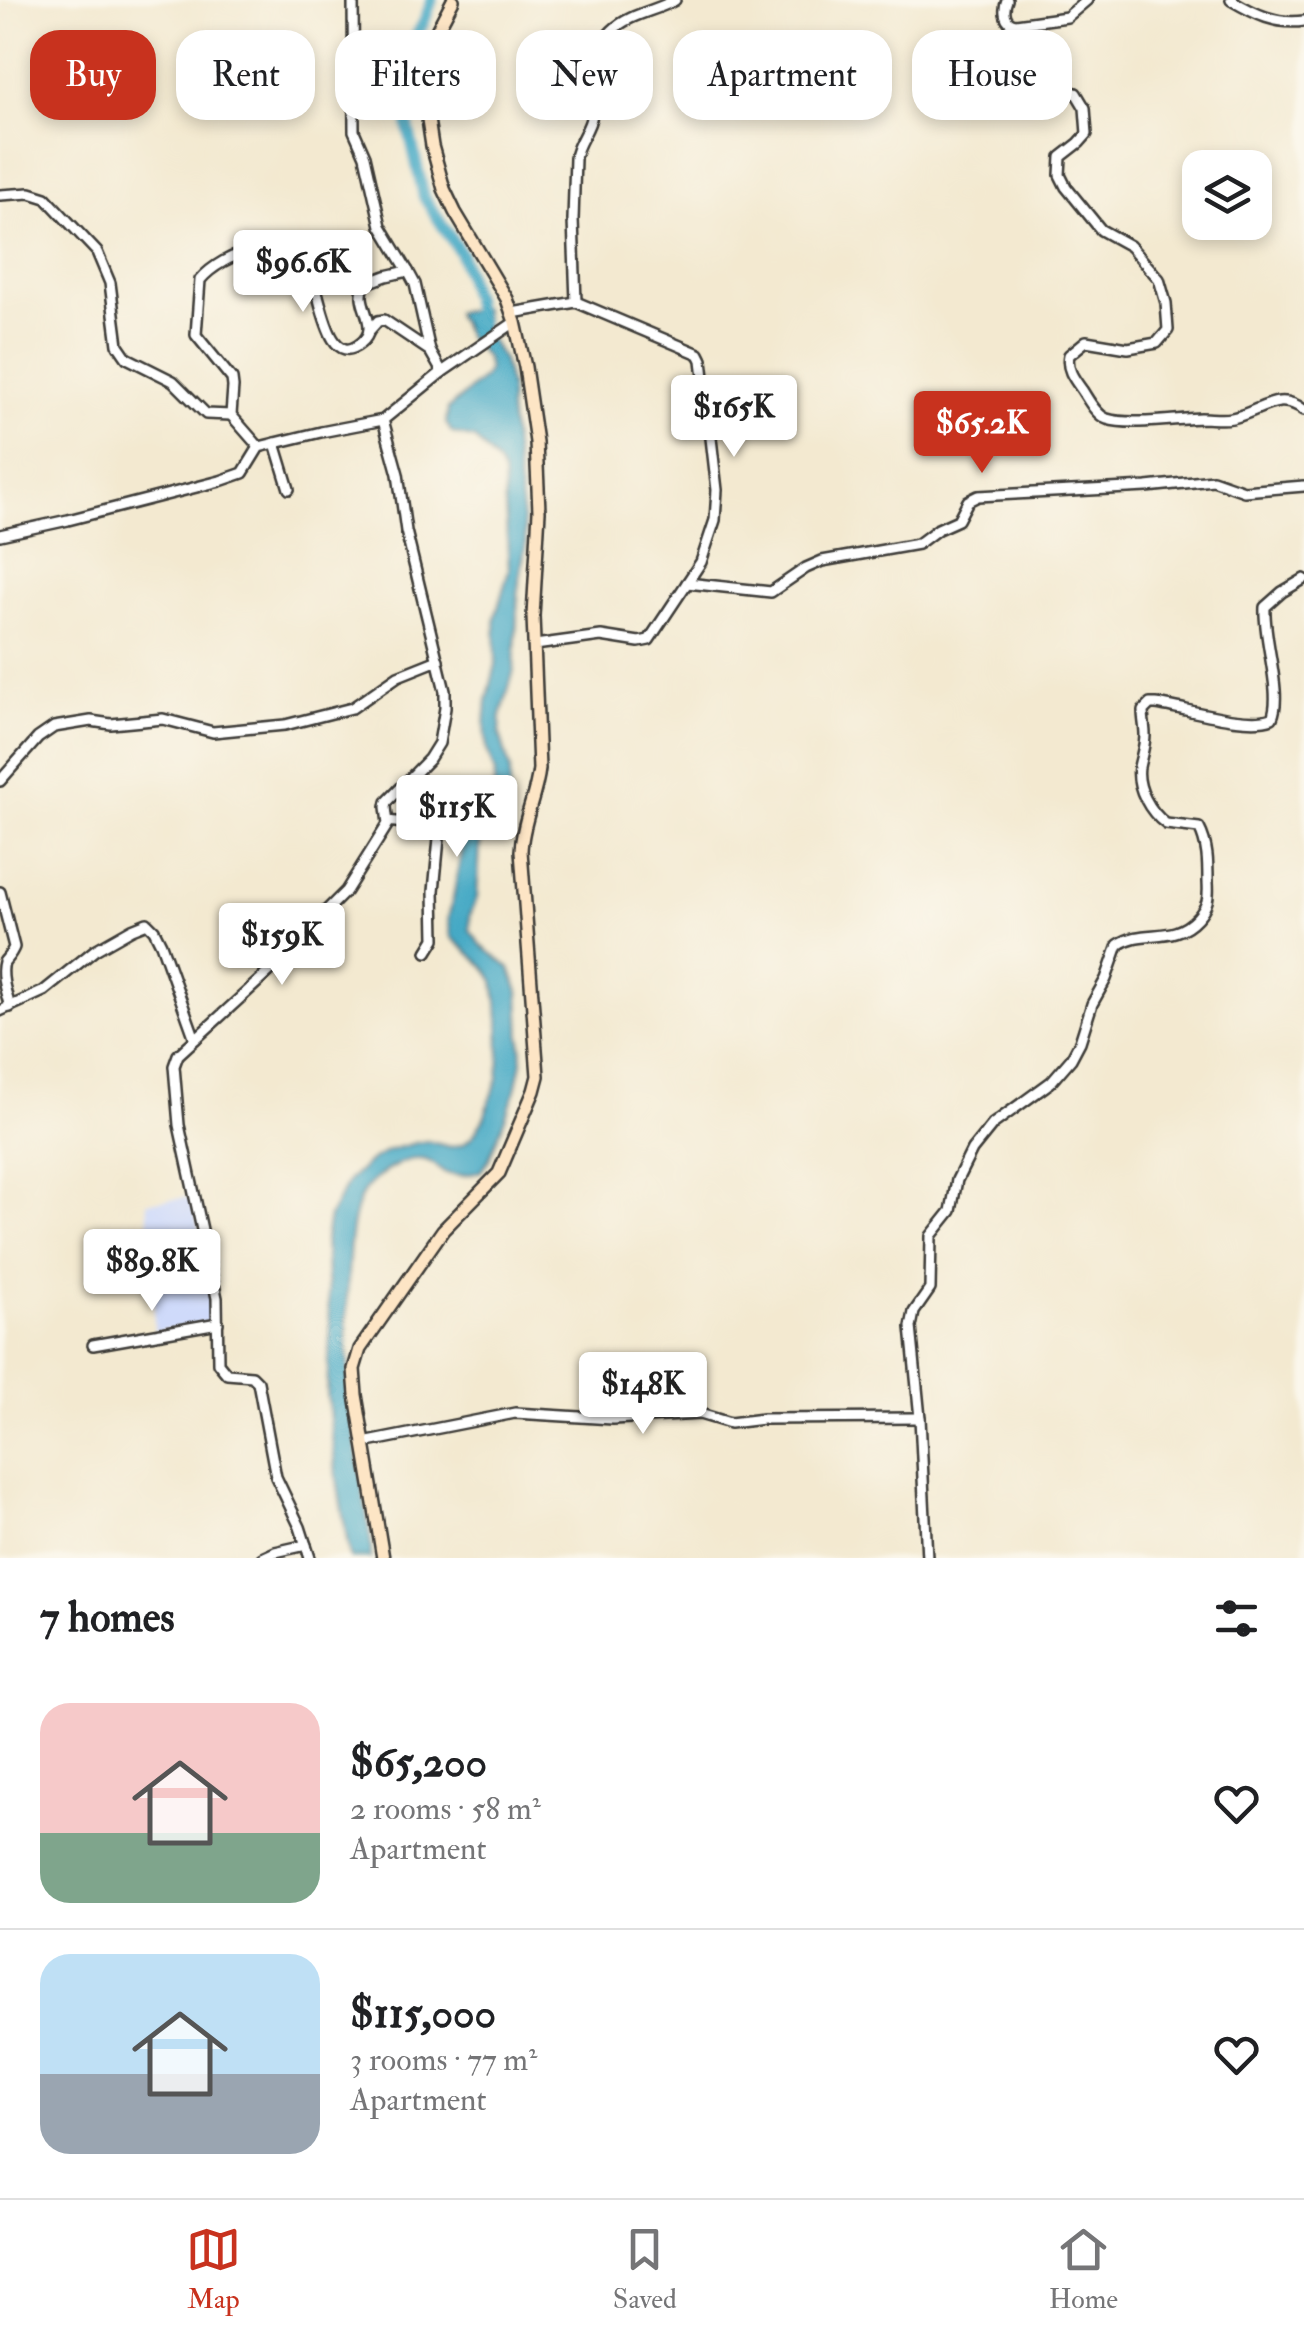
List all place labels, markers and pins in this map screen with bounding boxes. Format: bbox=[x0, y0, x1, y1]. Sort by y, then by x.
pin: $96.6K bbox=[222, 230, 384, 315]
pin: $165K bbox=[664, 375, 804, 460]
pin: $65.2K bbox=[901, 391, 1063, 476]
pin: $115K bbox=[387, 775, 527, 860]
pin: $159K bbox=[212, 903, 352, 988]
pin: $89.8K bbox=[71, 1229, 233, 1314]
pin: $148K bbox=[573, 1352, 713, 1437]

